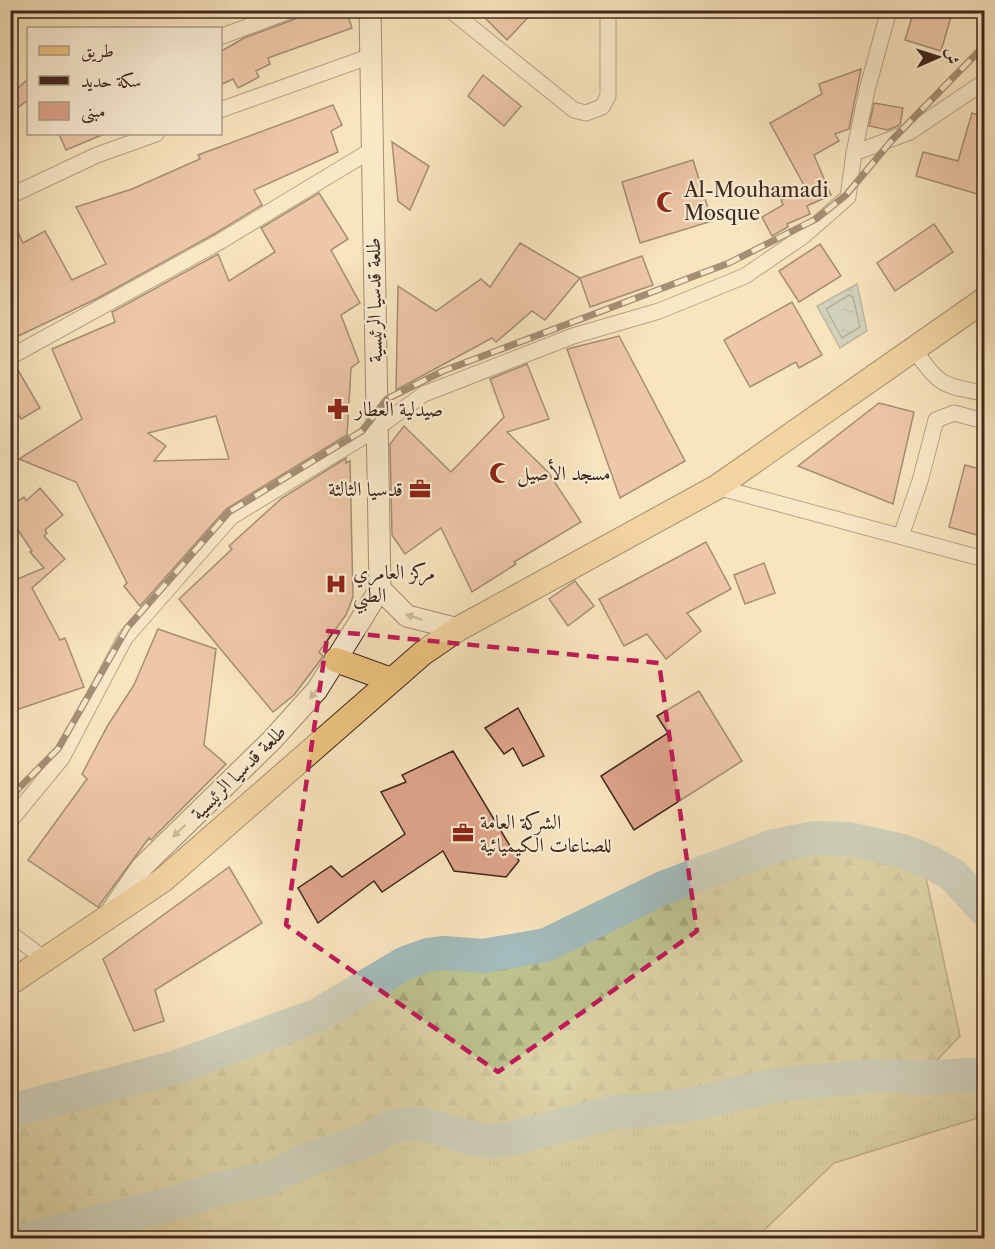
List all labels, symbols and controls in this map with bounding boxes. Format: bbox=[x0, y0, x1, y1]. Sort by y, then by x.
legend bbox=[27, 27, 222, 135]
north arrow bbox=[908, 27, 968, 87]
text: طريق bbox=[81, 40, 114, 63]
text: ش bbox=[943, 48, 963, 65]
text: سكة حديد bbox=[81, 70, 142, 92]
text: مبنى bbox=[81, 100, 106, 124]
place label: Al-Mouhamadi Mosque bbox=[683, 178, 829, 225]
mosque icon: Al-Mouhamadi Mosque bbox=[655, 190, 679, 214]
street label: طلعة قدسيا الرئيسية bbox=[361, 237, 387, 363]
pharmacy icon: صيدلية العطار bbox=[326, 397, 350, 421]
place label: صيدلية العطار bbox=[353, 397, 443, 421]
place label: مسجد الأصيل bbox=[517, 458, 610, 488]
mosque icon: مسجد الأصيل bbox=[488, 461, 512, 485]
place label: قدسيا الثالثة bbox=[328, 477, 403, 501]
office icon: قدسيا الثالثة bbox=[408, 477, 432, 501]
place label: مركز العامري الطبي bbox=[353, 560, 435, 614]
hospital icon: مركز العامري الطبي bbox=[324, 572, 348, 596]
one-way arrow bbox=[405, 612, 423, 621]
one-way arrow bbox=[309, 684, 321, 699]
street label: طلعة قدسيا الرئيسية bbox=[185, 719, 291, 825]
place label: الشركة العامة للصناعات الكيميائية bbox=[480, 810, 612, 857]
office icon: الشركة العامة للصناعات الكيميائية bbox=[451, 821, 475, 845]
one-way arrow bbox=[171, 824, 186, 838]

